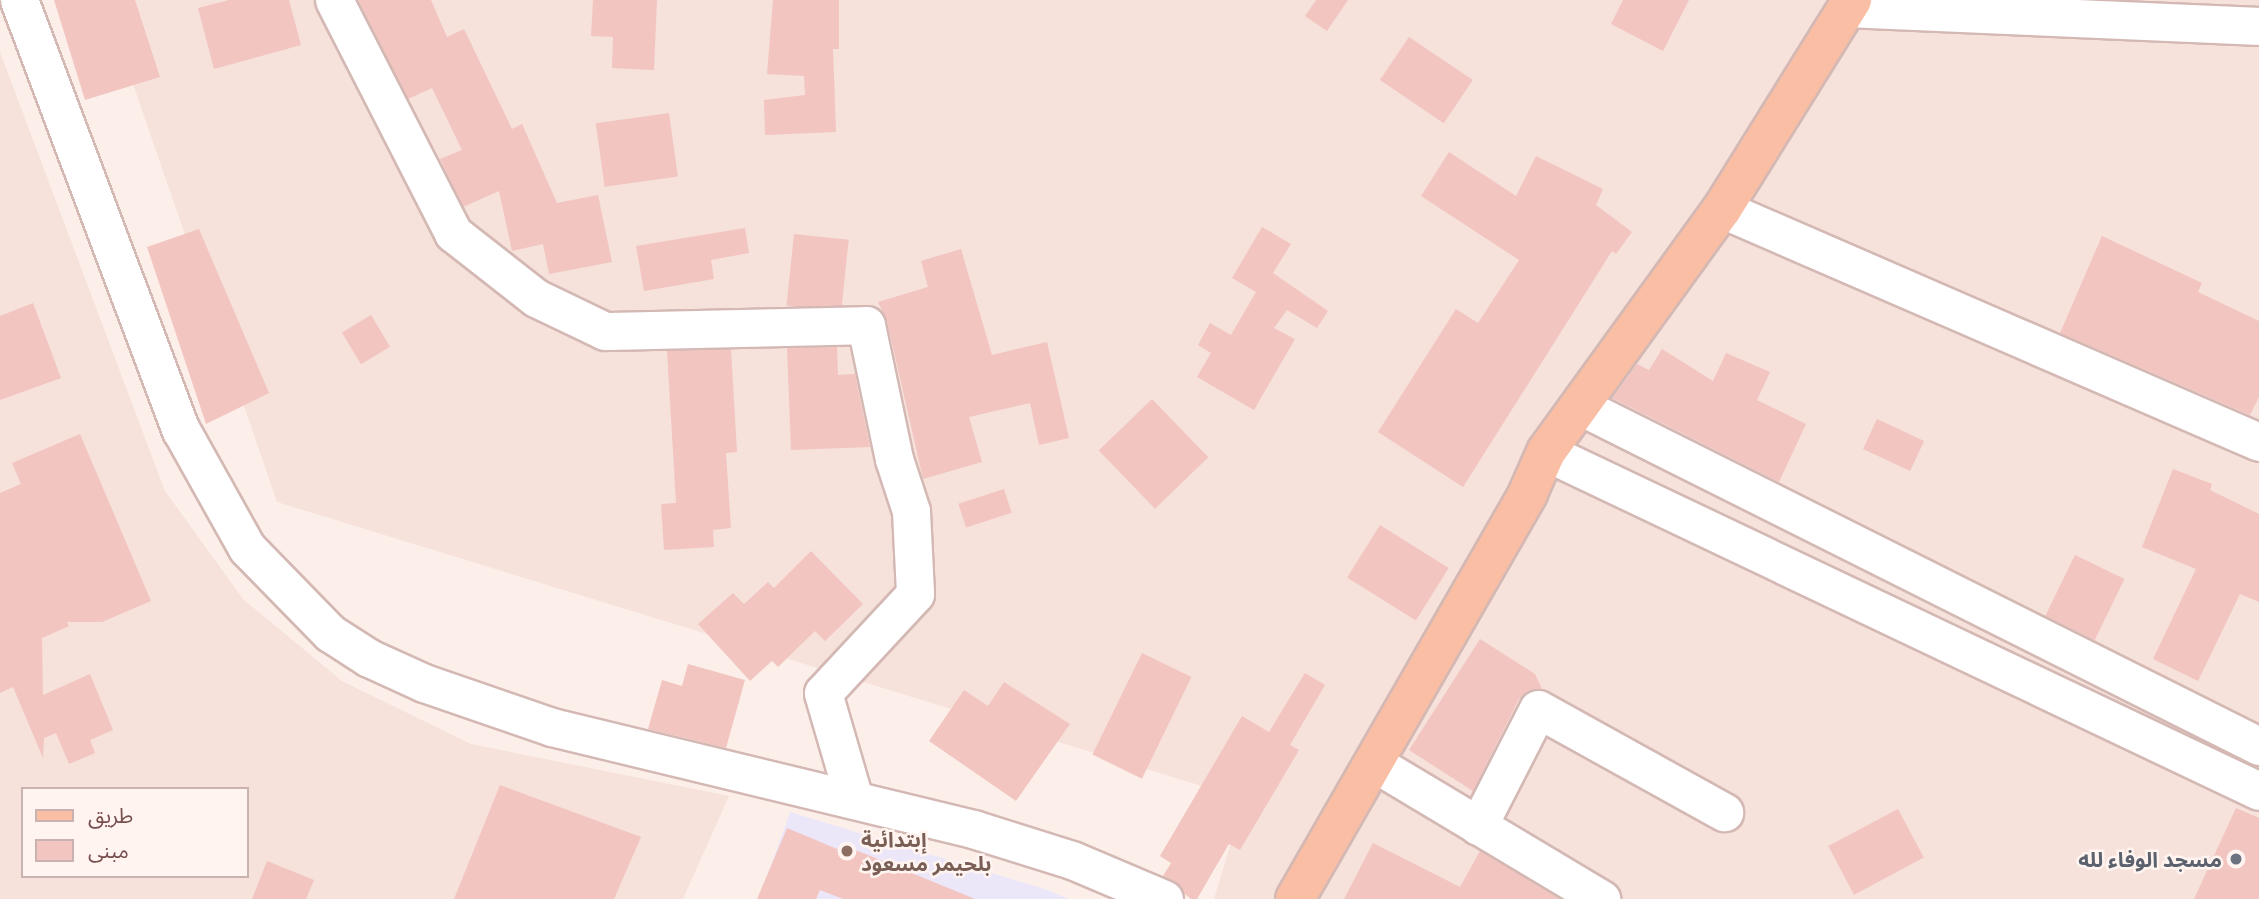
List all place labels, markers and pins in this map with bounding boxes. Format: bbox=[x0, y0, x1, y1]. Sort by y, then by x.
place label: إبتدائية بلحيمر مسعود bbox=[861, 826, 991, 876]
marker: إبتدائية بلحيمر مسعود bbox=[839, 843, 855, 859]
place label: مسجد الوفاء لله bbox=[2078, 846, 2222, 872]
marker: مسجد الوفاء لله bbox=[2228, 851, 2244, 867]

